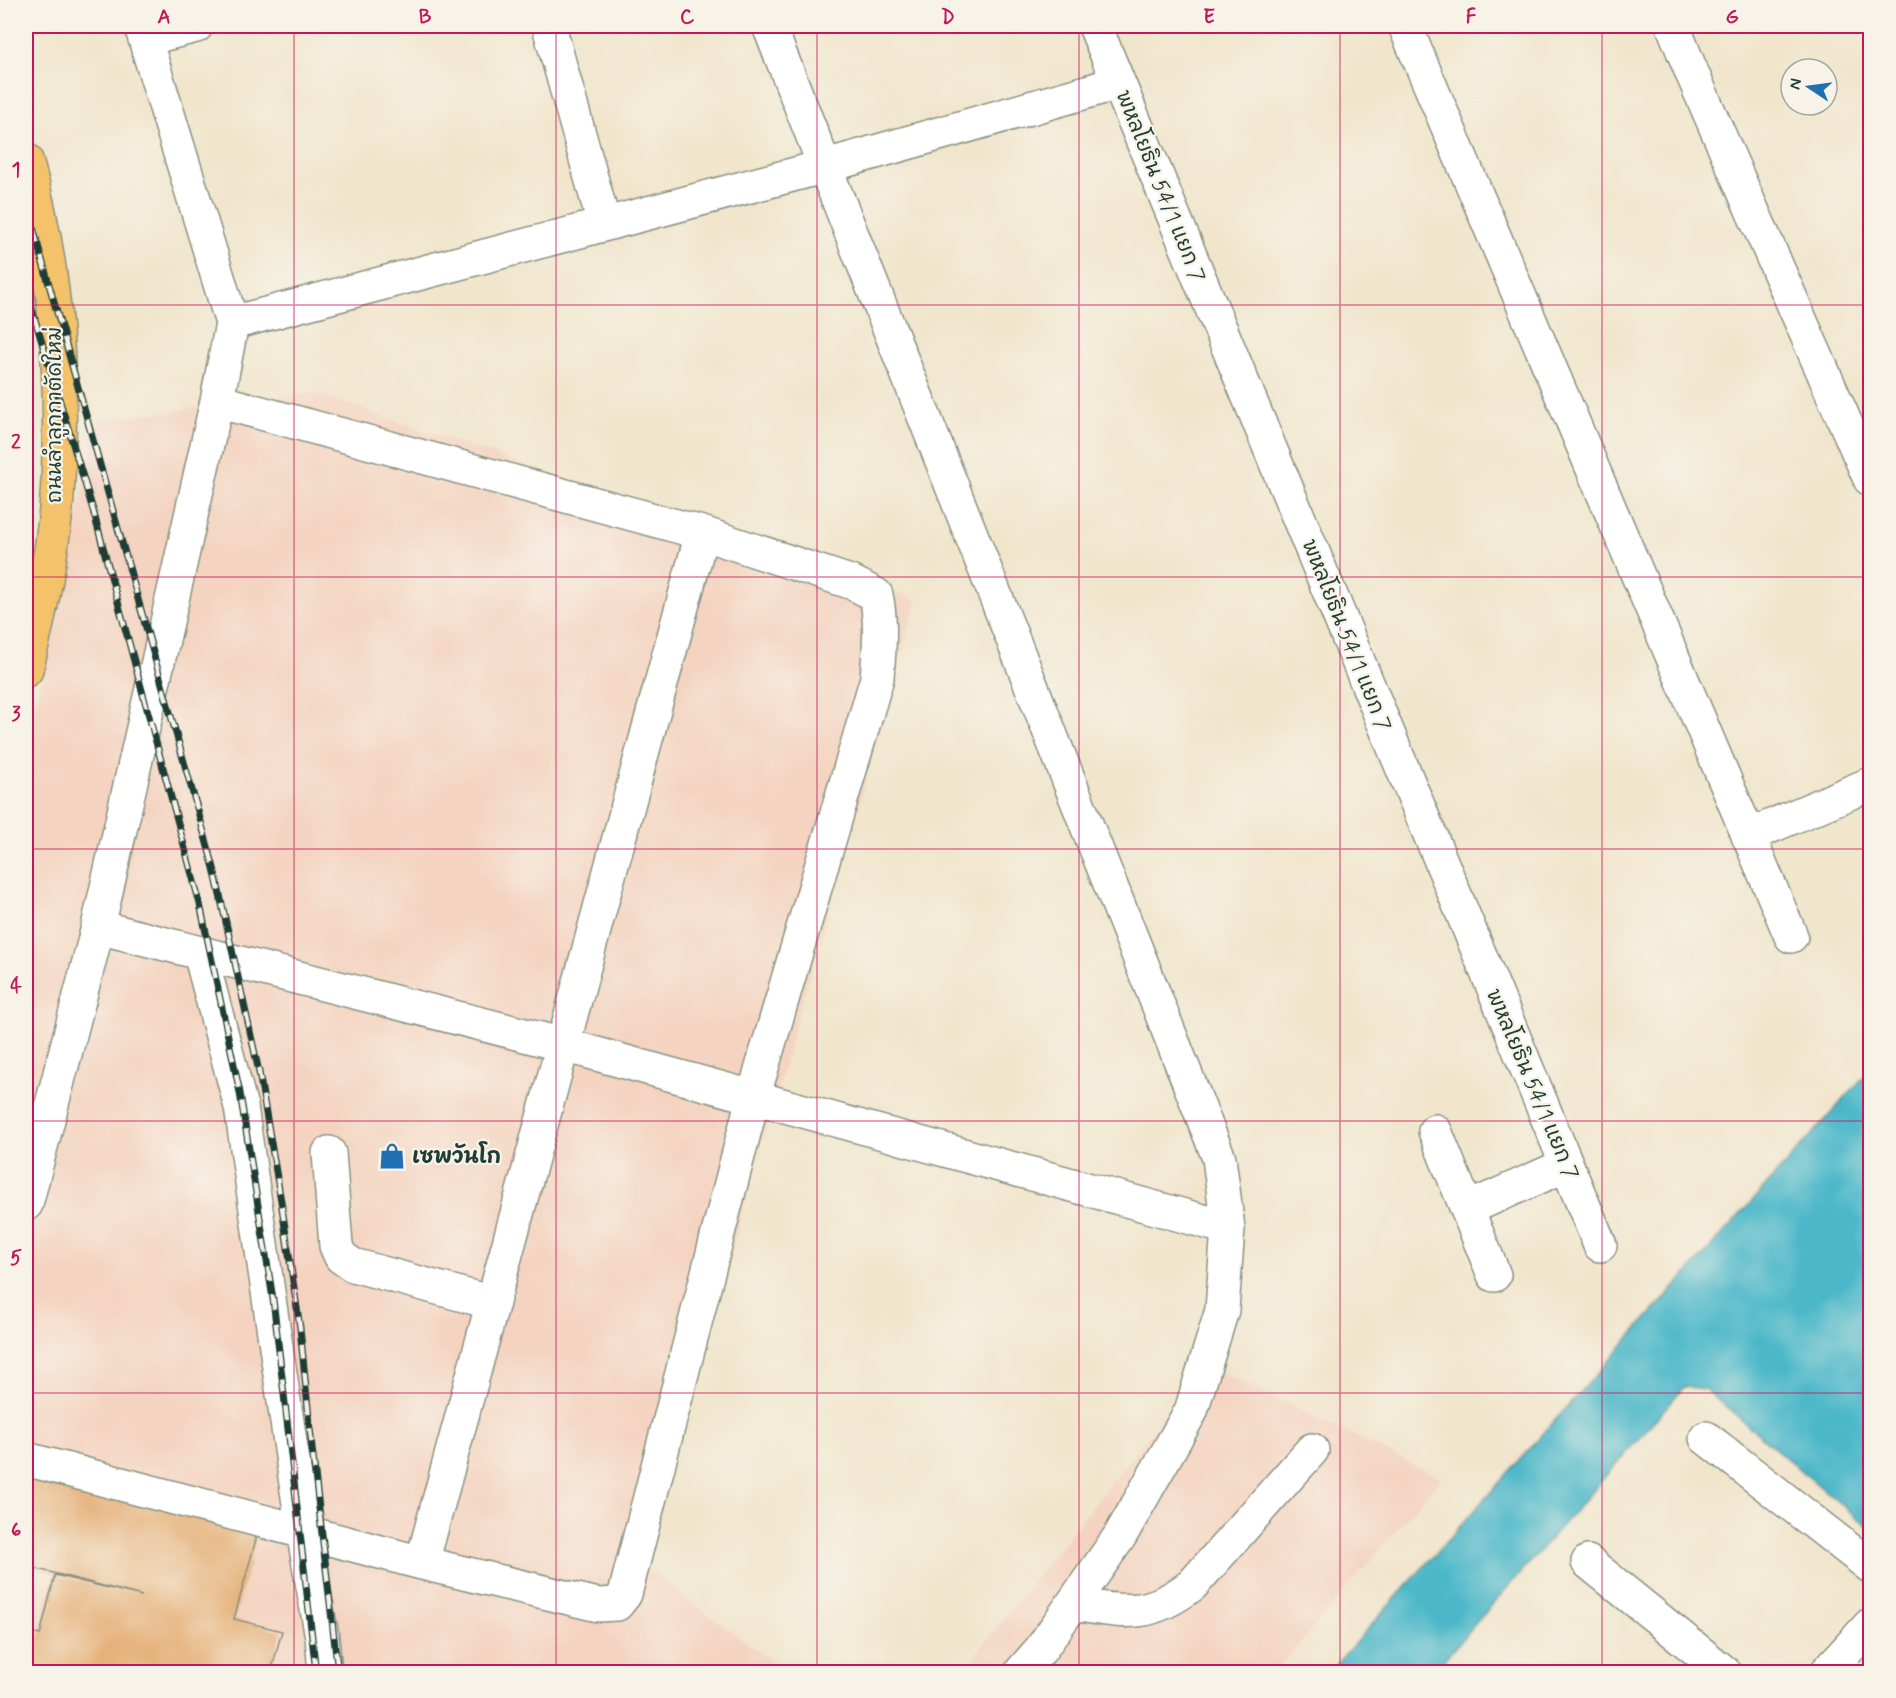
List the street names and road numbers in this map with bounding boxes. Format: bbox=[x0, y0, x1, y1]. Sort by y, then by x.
street label: พหลโยธิน 54/1 แยก 7 bbox=[1109, 86, 1212, 287]
street label: ถนนลำลูกกาตัดใหม่ bbox=[41, 327, 70, 503]
street label: พหลโยธิน 54/1 แยก 7 bbox=[1295, 535, 1398, 736]
street label: พหลโยธิน 54/1 แยก 7 bbox=[1479, 985, 1585, 1184]

